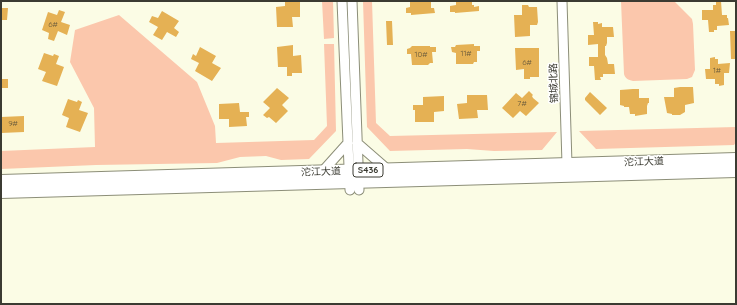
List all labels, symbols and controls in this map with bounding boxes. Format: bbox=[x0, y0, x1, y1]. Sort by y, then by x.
house number: 6# bbox=[48, 20, 58, 30]
house number: 11# bbox=[460, 49, 472, 59]
house number: 10# bbox=[415, 50, 427, 60]
house number: 6# bbox=[522, 58, 532, 68]
street label: 锦城北路 bbox=[547, 63, 561, 103]
house number: 1# bbox=[713, 66, 721, 76]
house number: 7# bbox=[517, 99, 527, 109]
house number: 9# bbox=[8, 119, 18, 129]
street label: 沱江大道 bbox=[624, 155, 664, 169]
road number: S436 bbox=[353, 163, 383, 177]
street label: 沱江大道 bbox=[301, 165, 341, 179]

